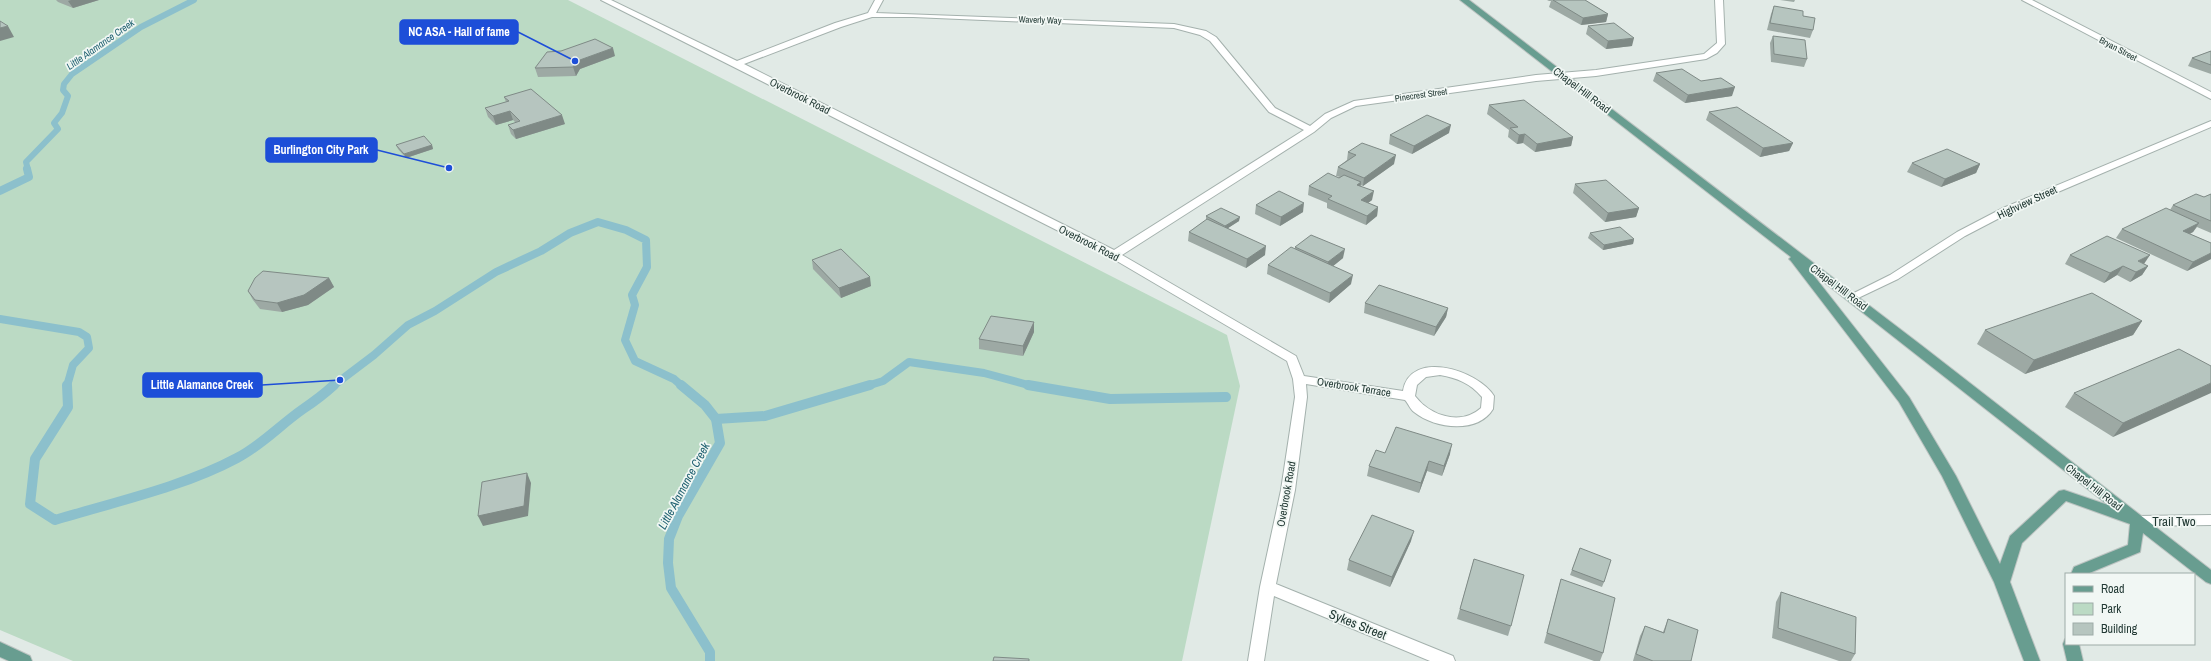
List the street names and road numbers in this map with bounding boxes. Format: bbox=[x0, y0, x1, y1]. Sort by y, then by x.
street label: Waverly Way bbox=[1018, 13, 1062, 27]
street label: Bryan Street bbox=[2097, 34, 2139, 64]
street label: Chapel Hill Road bbox=[1551, 64, 1613, 116]
street label: Overbrook Road bbox=[767, 75, 833, 117]
street label: Pinecrest Street bbox=[1394, 85, 1448, 105]
street label: Highview Street bbox=[1995, 182, 2059, 222]
street label: Overbrook Road bbox=[1056, 222, 1122, 264]
street label: Chapel Hill Road bbox=[1808, 261, 1870, 313]
street label: Overbrook Terrace bbox=[1316, 374, 1392, 400]
street label: Overbrook Road bbox=[1273, 460, 1299, 528]
street label: Chapel Hill Road bbox=[2063, 460, 2125, 514]
street label: Trail Two bbox=[2152, 513, 2196, 530]
street label: Sykes Street bbox=[1327, 605, 1389, 644]

